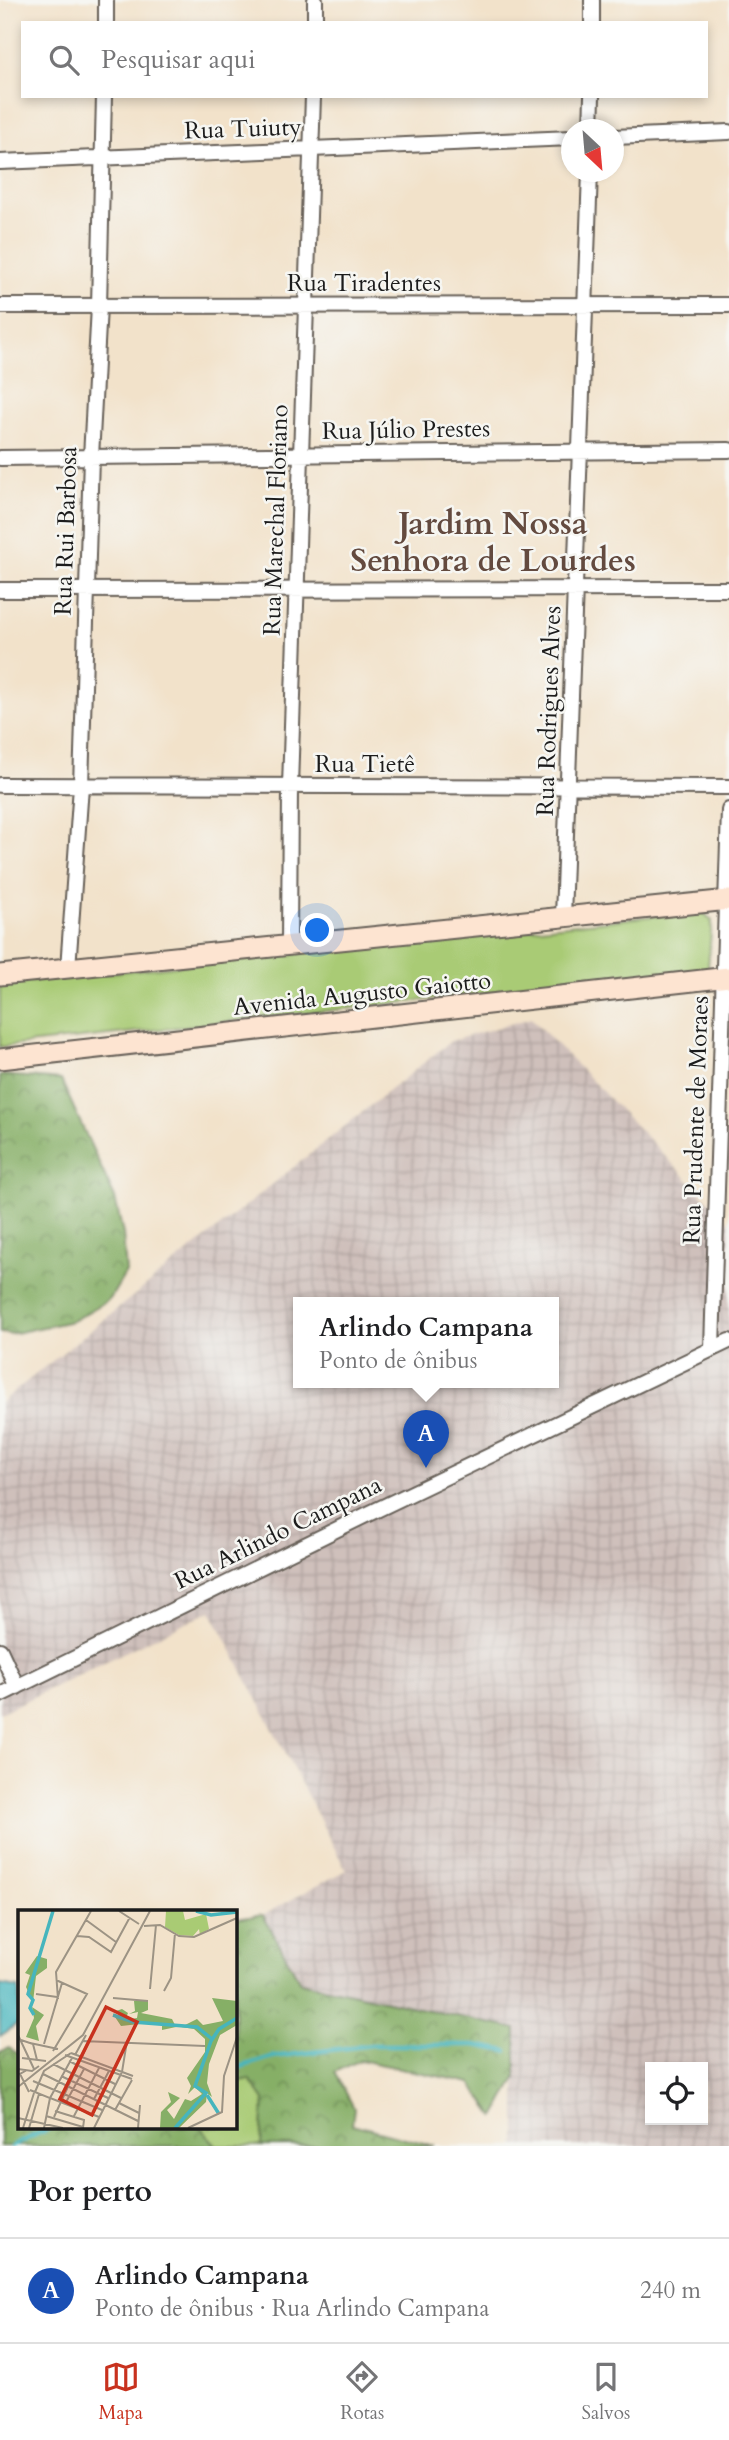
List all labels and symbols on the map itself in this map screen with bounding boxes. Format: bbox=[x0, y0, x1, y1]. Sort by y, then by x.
street label: Rua Tuiuty bbox=[184, 110, 303, 148]
north arrow bbox=[561, 119, 624, 182]
street label: Rua Tiradentes bbox=[287, 267, 441, 300]
street label: Rua Marechal Floriano bbox=[255, 404, 297, 636]
street label: Rua Júlio Prestes bbox=[321, 412, 491, 448]
street label: Rua Rui Barbosa bbox=[47, 445, 85, 616]
district label: Jardim Nossa Senhora de Lourdes bbox=[350, 502, 636, 583]
street label: Rua Rodrigues Alves bbox=[529, 605, 569, 817]
street label: Rua Tietê bbox=[315, 748, 415, 781]
your location bbox=[300, 913, 334, 947]
street label: Avenida Augusto Gaiotto bbox=[231, 964, 493, 1024]
street label: Rua Prudente de Moraes bbox=[675, 995, 717, 1245]
pin: A bbox=[403, 1410, 449, 1468]
street label: Rua Arlindo Campana bbox=[169, 1468, 388, 1598]
inset map bbox=[18, 1910, 236, 2128]

